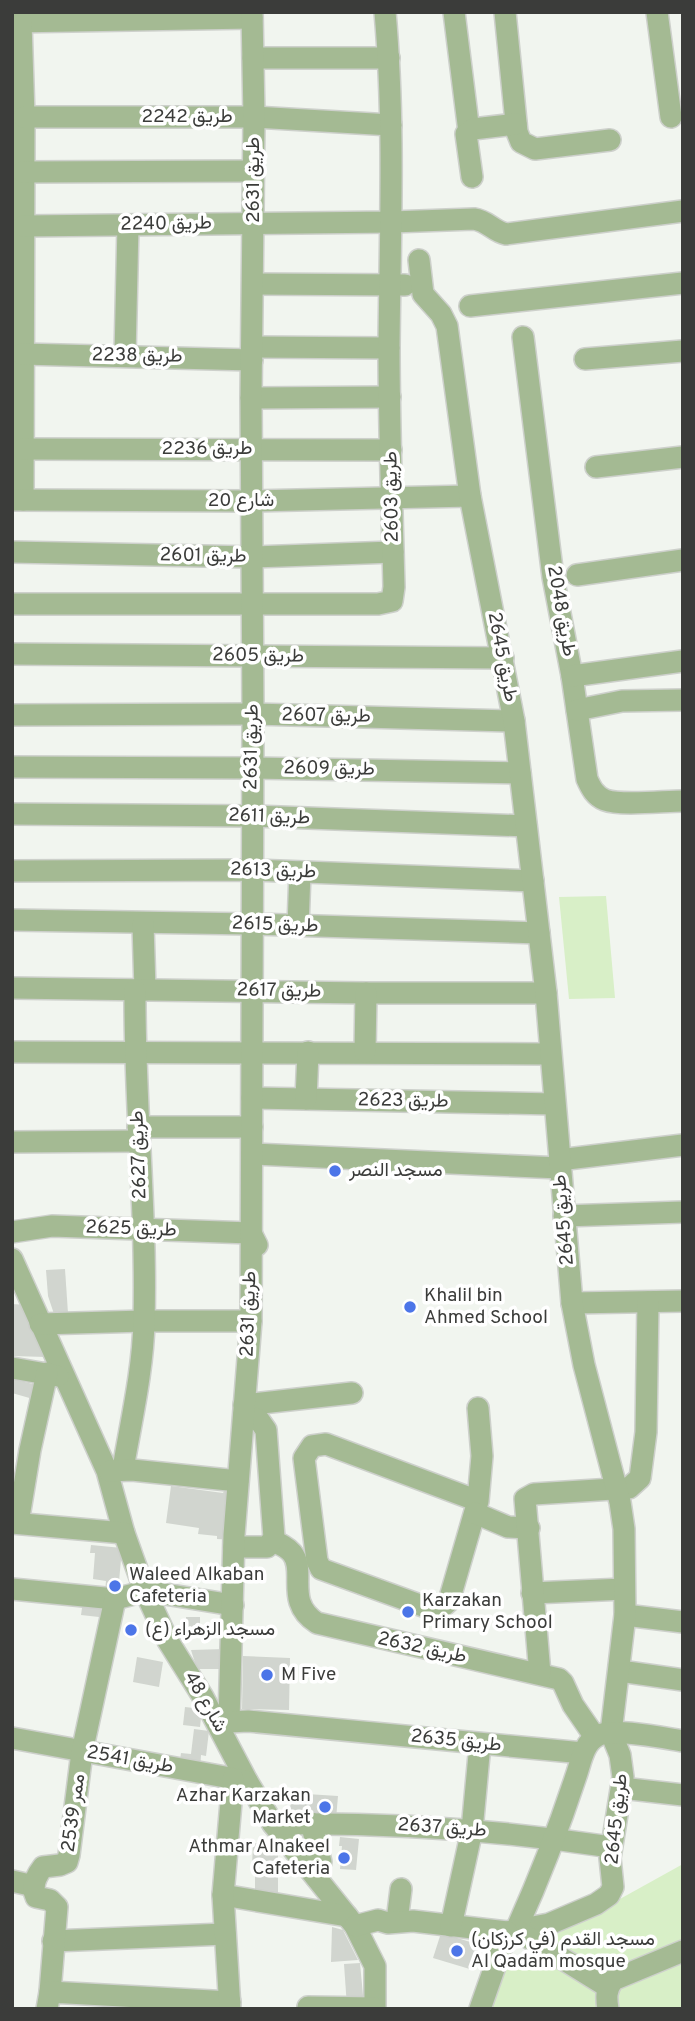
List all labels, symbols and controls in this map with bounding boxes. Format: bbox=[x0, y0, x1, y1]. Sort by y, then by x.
street label: طريق 2242 bbox=[141, 105, 233, 129]
street label: طريق 2631 bbox=[242, 137, 266, 223]
street label: طريق 2240 bbox=[120, 211, 212, 237]
street label: طريق 2238 bbox=[91, 343, 183, 369]
street label: طريق 2236 bbox=[162, 437, 252, 461]
street label: طريق 2603 bbox=[379, 451, 405, 543]
street label: شارع 20 bbox=[208, 489, 274, 513]
street label: طريق 2601 bbox=[159, 543, 247, 569]
street label: طريق 2048 bbox=[541, 564, 581, 658]
street label: طريق 2645 bbox=[482, 610, 522, 704]
street label: طريق 2605 bbox=[212, 643, 304, 669]
street label: طريق 2607 bbox=[281, 703, 371, 729]
street label: طريق 2631 bbox=[239, 704, 265, 790]
street label: طريق 2609 bbox=[283, 756, 375, 782]
street label: طريق 2611 bbox=[228, 804, 310, 830]
street label: طريق 2613 bbox=[229, 858, 317, 884]
street label: طريق 2615 bbox=[231, 911, 319, 939]
street label: طريق 2617 bbox=[236, 978, 322, 1004]
street label: طريق 2623 bbox=[357, 1088, 449, 1114]
street label: طريق 2627 bbox=[125, 1110, 153, 1200]
place label: مسجد النصر bbox=[348, 1159, 443, 1183]
marker: مسجد النصر bbox=[327, 1163, 343, 1179]
street label: طريق 2645 bbox=[548, 1173, 580, 1267]
street label: طريق 2625 bbox=[85, 1215, 177, 1243]
street label: طريق 2631 bbox=[236, 1270, 262, 1358]
place label: Khalil bin Ahmed School bbox=[424, 1284, 548, 1330]
marker: Khalil bin Ahmed School bbox=[402, 1299, 418, 1315]
place label: Waleed Alkaban Cafeteria bbox=[129, 1563, 264, 1609]
marker: Waleed Alkaban Cafeteria bbox=[107, 1578, 123, 1594]
place label: Karzakan Primary School bbox=[422, 1589, 553, 1635]
marker: Karzakan Primary School bbox=[400, 1604, 416, 1620]
place label: مسجد الزهراء (ع) bbox=[145, 1618, 275, 1642]
marker: مسجد الزهراء (ع) bbox=[123, 1622, 139, 1638]
street label: طريق 2632 bbox=[375, 1627, 469, 1669]
place label: M Five bbox=[281, 1663, 336, 1687]
street label: شارع 48 bbox=[178, 1667, 232, 1737]
marker: M Five bbox=[259, 1667, 275, 1683]
street label: طريق 2635 bbox=[410, 1724, 502, 1758]
street label: طريق 2541 bbox=[85, 1741, 175, 1779]
street label: ممر 2539 bbox=[57, 1772, 91, 1854]
street label: طريق 2645 bbox=[600, 1772, 634, 1866]
place label: Azhar Karzakan Market bbox=[176, 1784, 311, 1830]
marker: Azhar Karzakan Market bbox=[317, 1799, 333, 1815]
street label: طريق 2637 bbox=[397, 1813, 487, 1843]
place label: Athmar Alnakeel Cafeteria bbox=[188, 1835, 330, 1881]
marker: Athmar Alnakeel Cafeteria bbox=[336, 1850, 352, 1866]
place label: مسجد القدم (في كرزكان) Al Qadam mosque bbox=[471, 1928, 655, 1974]
marker: مسجد القدم (في كرزكان) Al Qadam mosque bbox=[449, 1943, 465, 1959]

